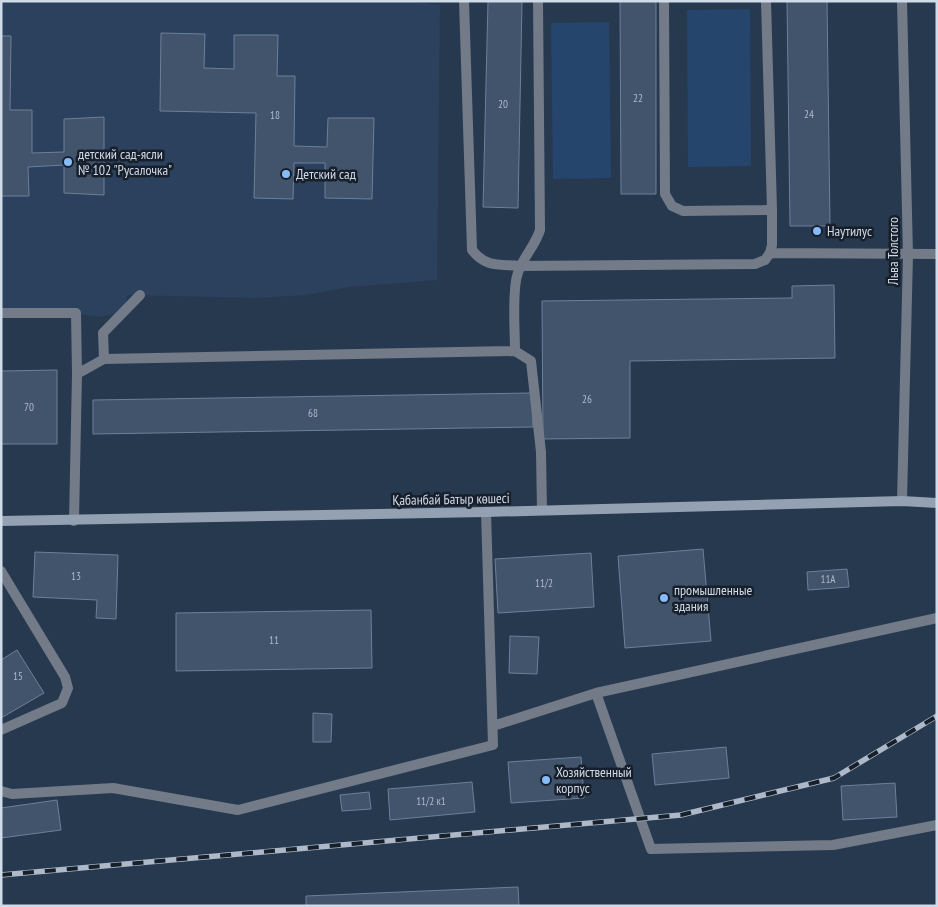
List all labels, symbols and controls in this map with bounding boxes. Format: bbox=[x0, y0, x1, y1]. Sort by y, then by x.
house number: 22 bbox=[633, 91, 643, 105]
house number: 20 bbox=[498, 97, 508, 111]
house number: 24 bbox=[804, 107, 814, 121]
house number: 18 bbox=[270, 108, 280, 122]
place label: детский сад-ясли № 102 "Русалочка" bbox=[78, 145, 172, 179]
marker: детский сад-ясли № 102 "Русалочка" bbox=[62, 156, 74, 168]
place label: Детский сад bbox=[296, 165, 356, 183]
marker: Детский сад bbox=[280, 168, 292, 180]
street label: Льва Толстого bbox=[884, 217, 902, 286]
place label: Наутилус bbox=[827, 222, 872, 240]
marker: Наутилус bbox=[811, 225, 823, 237]
house number: 26 bbox=[582, 392, 592, 406]
house number: 70 bbox=[24, 400, 34, 414]
house number: 68 bbox=[308, 406, 318, 420]
street label: Қабанбай Батыр көшесі bbox=[392, 489, 510, 509]
house number: 13 bbox=[71, 569, 81, 583]
house number: 11А bbox=[820, 572, 836, 586]
house number: 11/2 bbox=[535, 576, 553, 590]
place label: промышленные здания bbox=[674, 581, 752, 615]
marker: промышленные здания bbox=[658, 592, 670, 604]
house number: 11 bbox=[269, 633, 279, 647]
house number: 15 bbox=[13, 669, 23, 683]
place label: Хозяйственный корпус bbox=[556, 763, 632, 797]
marker: Хозяйственный корпус bbox=[540, 774, 552, 786]
house number: 11/2 к1 bbox=[416, 794, 446, 808]

